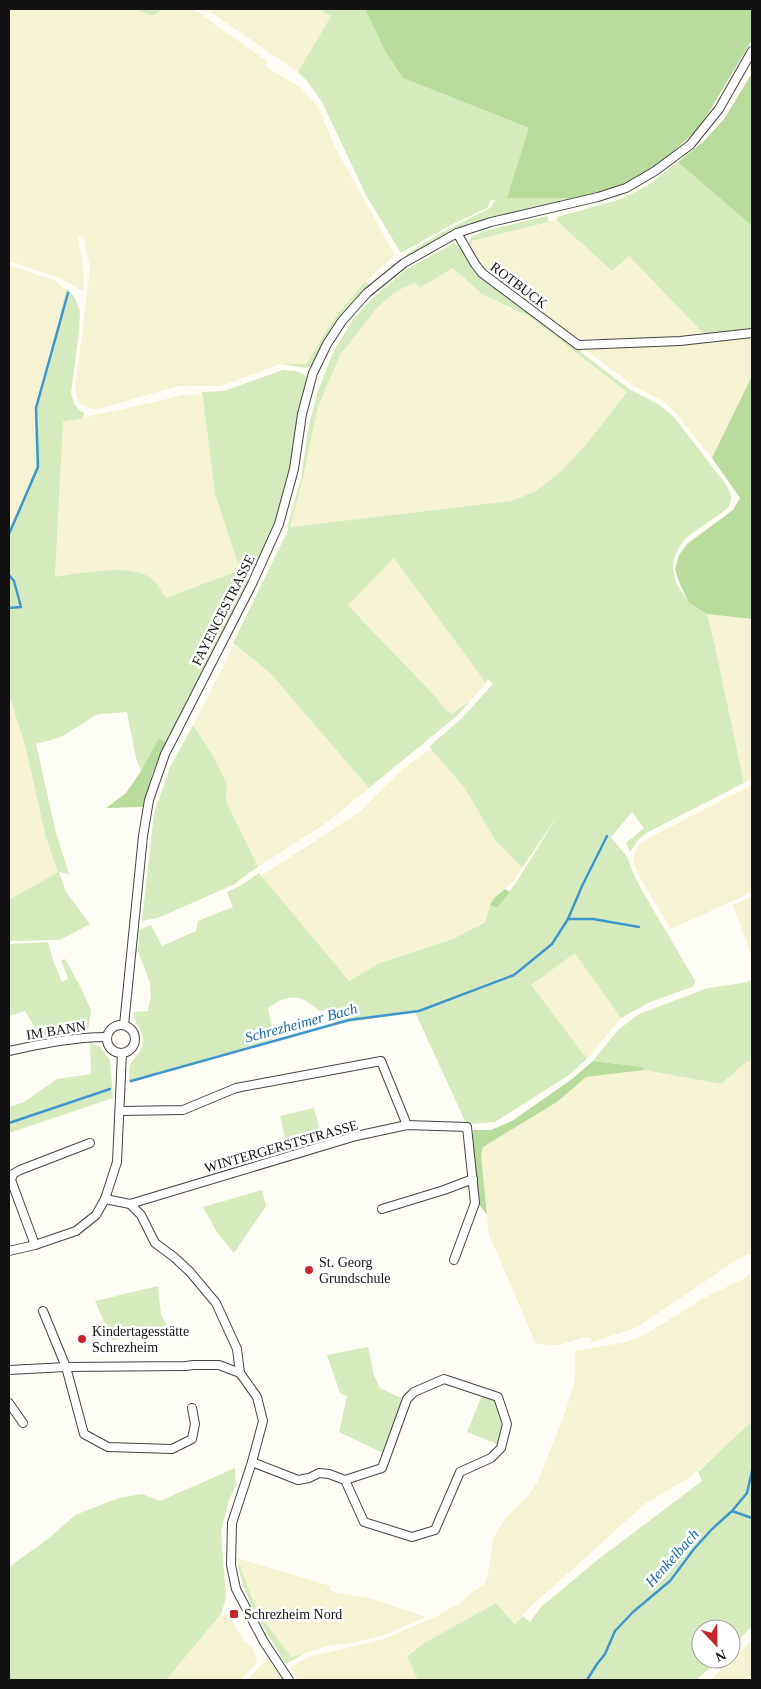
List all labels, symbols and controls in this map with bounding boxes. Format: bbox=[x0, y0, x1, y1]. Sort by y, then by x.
street label: ROTBUCK bbox=[487, 259, 550, 312]
street label: FAYENCESTRASSE bbox=[189, 552, 258, 668]
water label: Schrezheimer Bach bbox=[243, 1000, 359, 1046]
street label: IM BANN bbox=[25, 1018, 87, 1043]
street label: WINTERGERSTSTRASSE bbox=[203, 1117, 359, 1176]
place label: St. Georg Grundschule bbox=[319, 1255, 391, 1286]
marker: St. Georg Grundschule bbox=[303, 1264, 315, 1276]
place label: Kindertagesstätte Schrezheim bbox=[92, 1324, 189, 1355]
marker: Kindertagesstätte Schrezheim bbox=[76, 1333, 88, 1345]
water label: Henkelbach bbox=[641, 1526, 702, 1591]
place label: Schrezheim Nord bbox=[244, 1607, 342, 1622]
marker: Schrezheim Nord bbox=[228, 1608, 240, 1620]
north arrow bbox=[691, 1619, 741, 1669]
text: N bbox=[713, 1647, 728, 1664]

